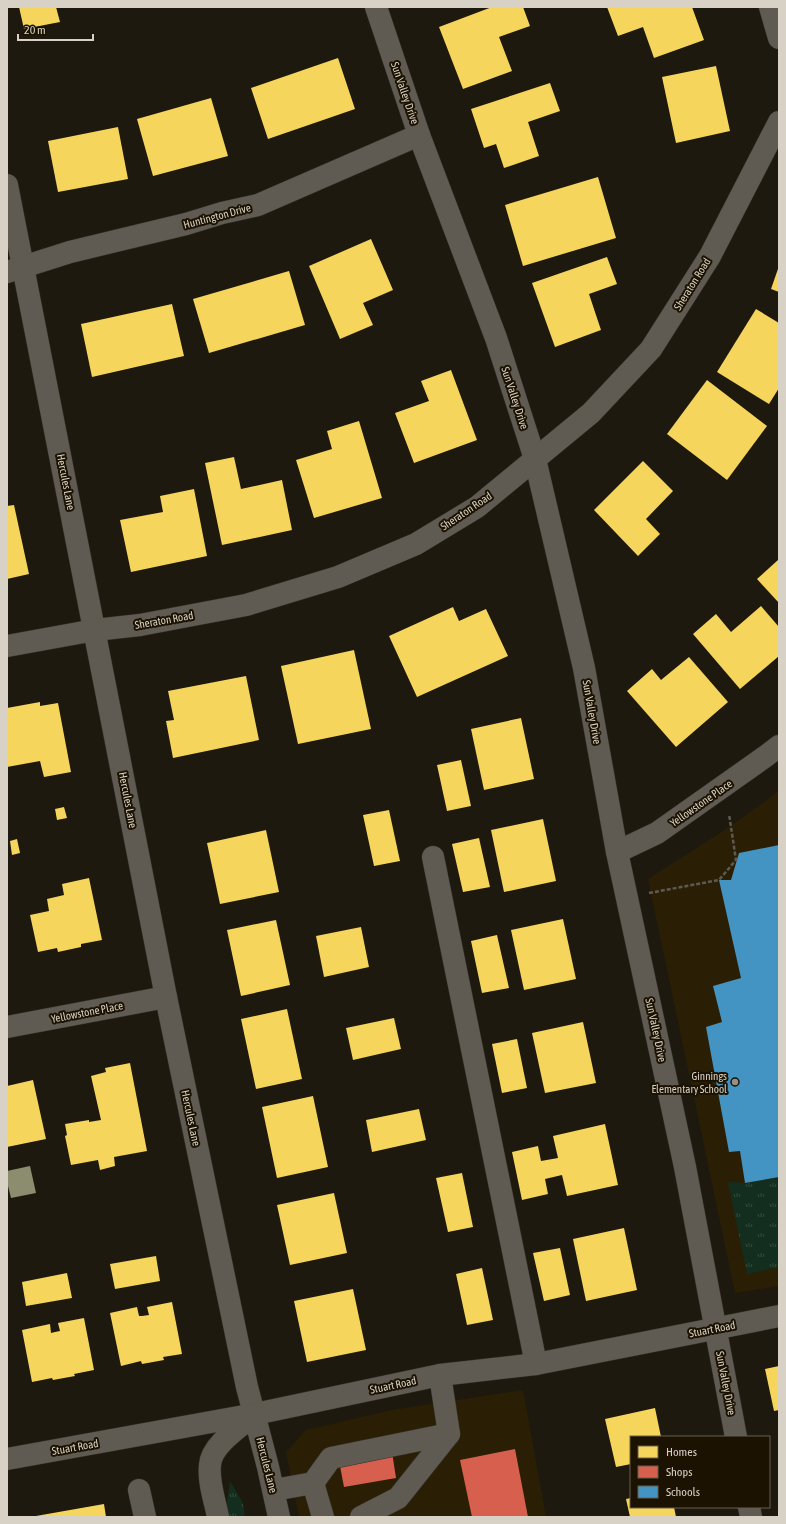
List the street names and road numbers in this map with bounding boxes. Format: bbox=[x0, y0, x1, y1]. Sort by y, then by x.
street label: Sun Valley Drive bbox=[389, 60, 421, 126]
street label: Huntington Drive bbox=[182, 201, 252, 231]
street label: Sheraton Road bbox=[671, 256, 713, 312]
street label: Sun Valley Drive bbox=[499, 365, 531, 431]
street label: Hercules Lane bbox=[55, 453, 77, 511]
street label: Sheraton Road bbox=[438, 489, 494, 533]
street label: Sheraton Road bbox=[134, 609, 194, 631]
street label: Sun Valley Drive bbox=[580, 679, 604, 745]
street label: Hercules Lane bbox=[117, 771, 139, 829]
street label: Yellowstone Place bbox=[668, 777, 734, 829]
street label: Sun Valley Drive bbox=[643, 997, 669, 1063]
street label: Yellowstone Place bbox=[50, 999, 124, 1025]
street label: Hercules Lane bbox=[179, 1089, 203, 1147]
street label: Stuart Road bbox=[688, 1319, 736, 1339]
street label: Sun Valley Drive bbox=[714, 1350, 738, 1416]
street label: Stuart Road bbox=[369, 1374, 417, 1396]
street label: Hercules Lane bbox=[254, 1436, 280, 1494]
street label: Stuart Road bbox=[51, 1437, 99, 1457]

